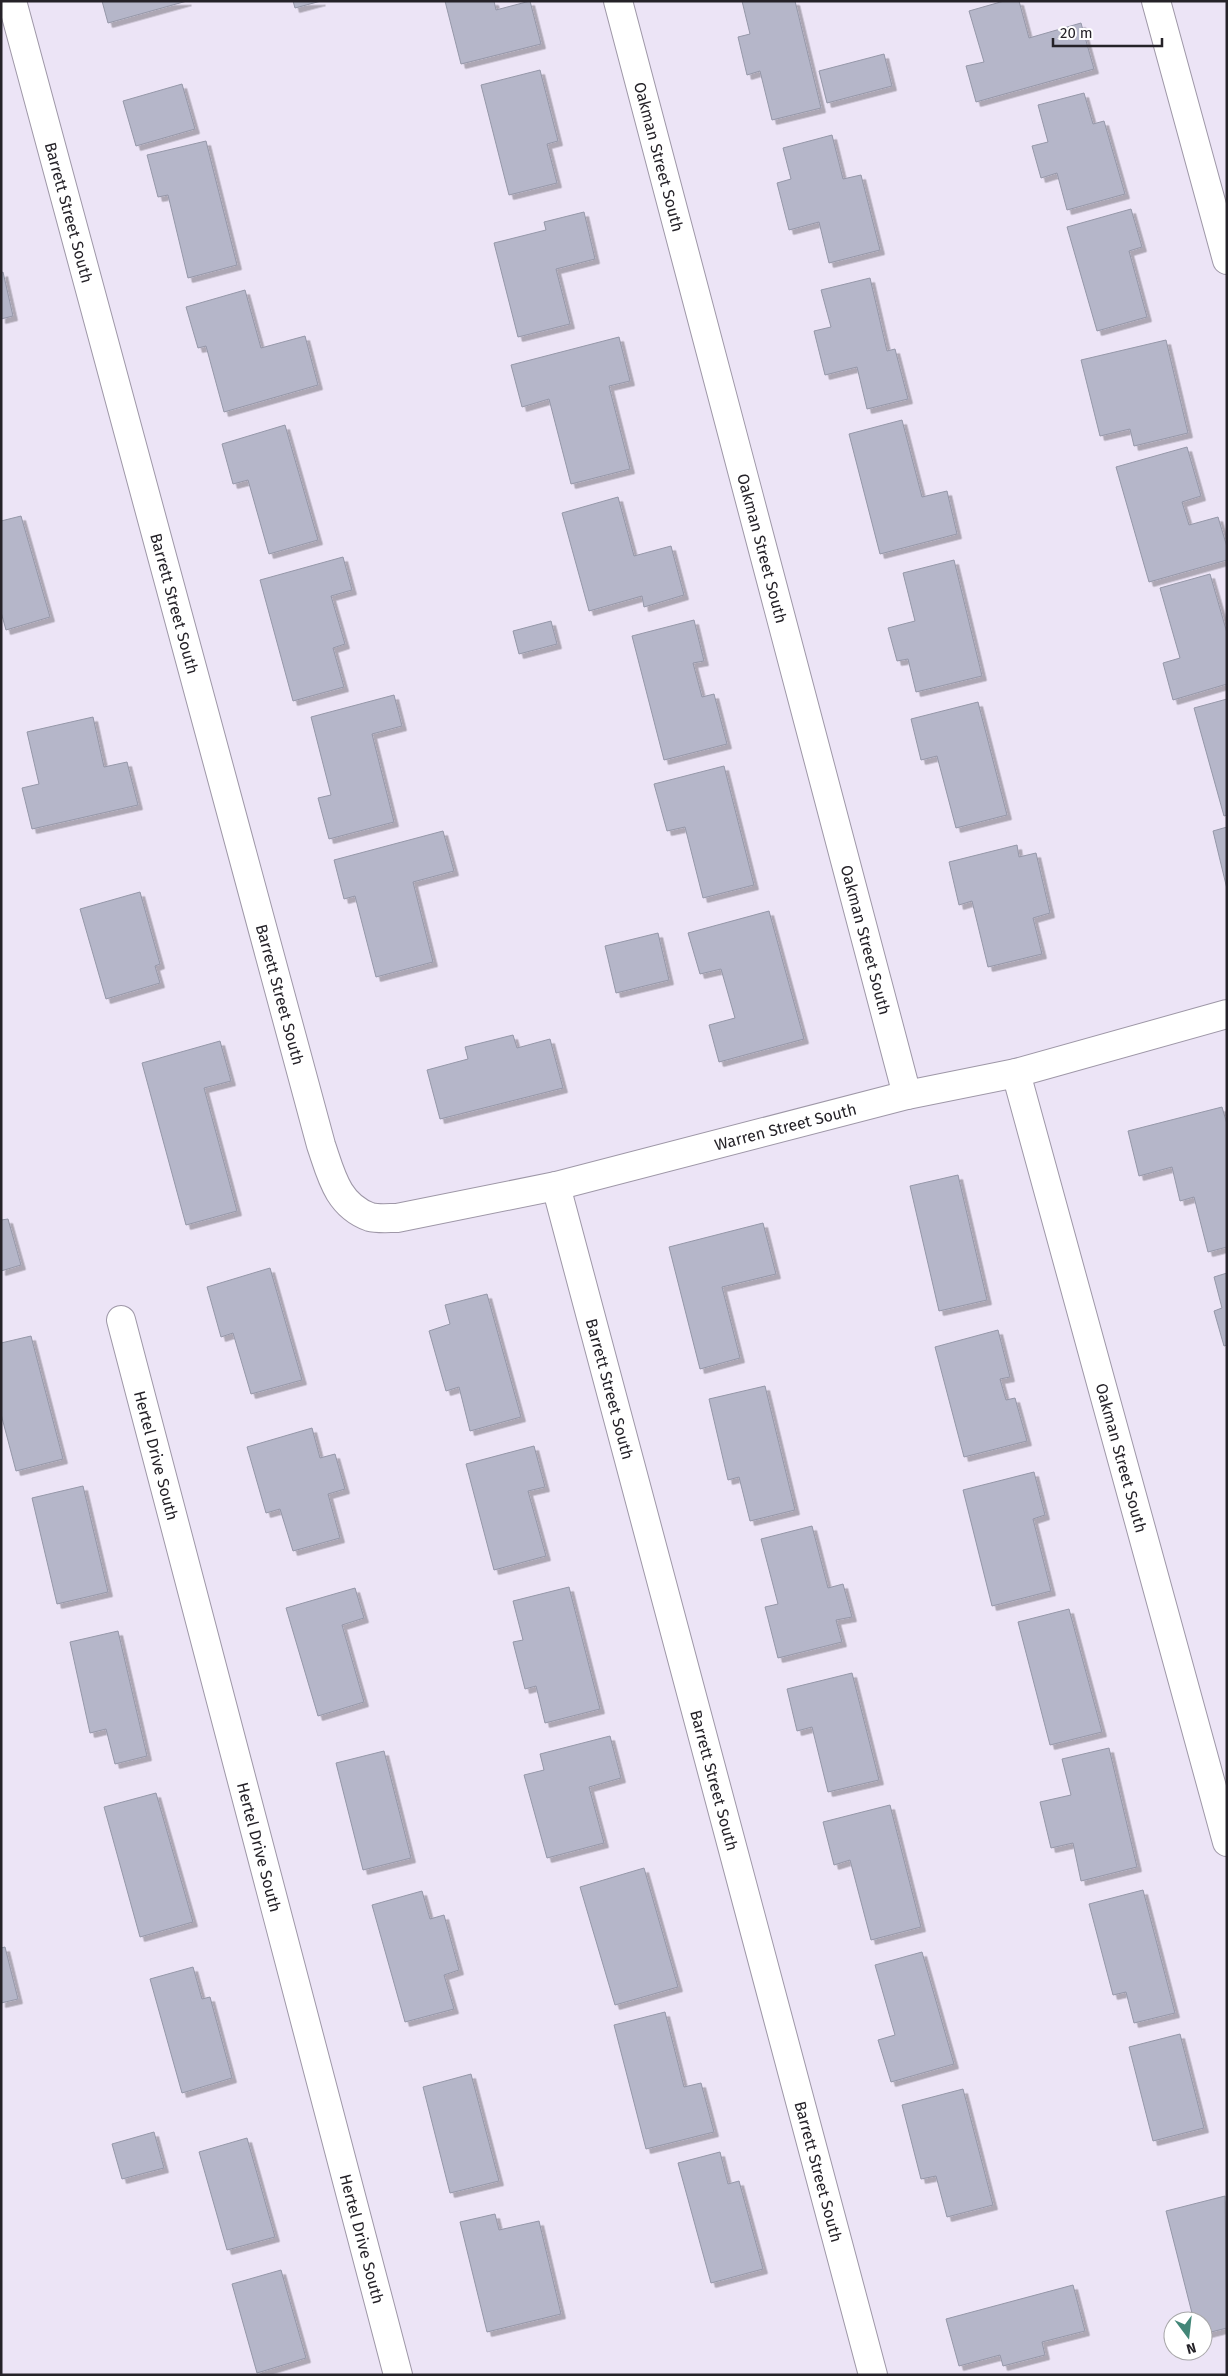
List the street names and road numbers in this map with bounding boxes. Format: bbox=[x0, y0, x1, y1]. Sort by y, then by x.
street label: Oakman Street South bbox=[630, 80, 688, 234]
street label: Barrett Street South bbox=[41, 140, 97, 285]
street label: Oakman Street South bbox=[733, 471, 791, 625]
street label: Barrett Street South bbox=[146, 531, 202, 676]
street label: Oakman Street South bbox=[837, 863, 894, 1017]
street label: Barrett Street South bbox=[252, 922, 308, 1067]
street label: Warren Street South bbox=[712, 1099, 859, 1155]
street label: Barrett Street South bbox=[582, 1316, 637, 1462]
street label: Oakman Street South bbox=[1092, 1381, 1151, 1535]
street label: Hertel Drive South bbox=[130, 1389, 182, 1522]
street label: Barrett Street South bbox=[686, 1708, 742, 1853]
street label: Hertel Drive South bbox=[233, 1780, 285, 1914]
street label: Barrett Street South bbox=[790, 2099, 846, 2244]
street label: Hertel Drive South bbox=[336, 2172, 388, 2306]

